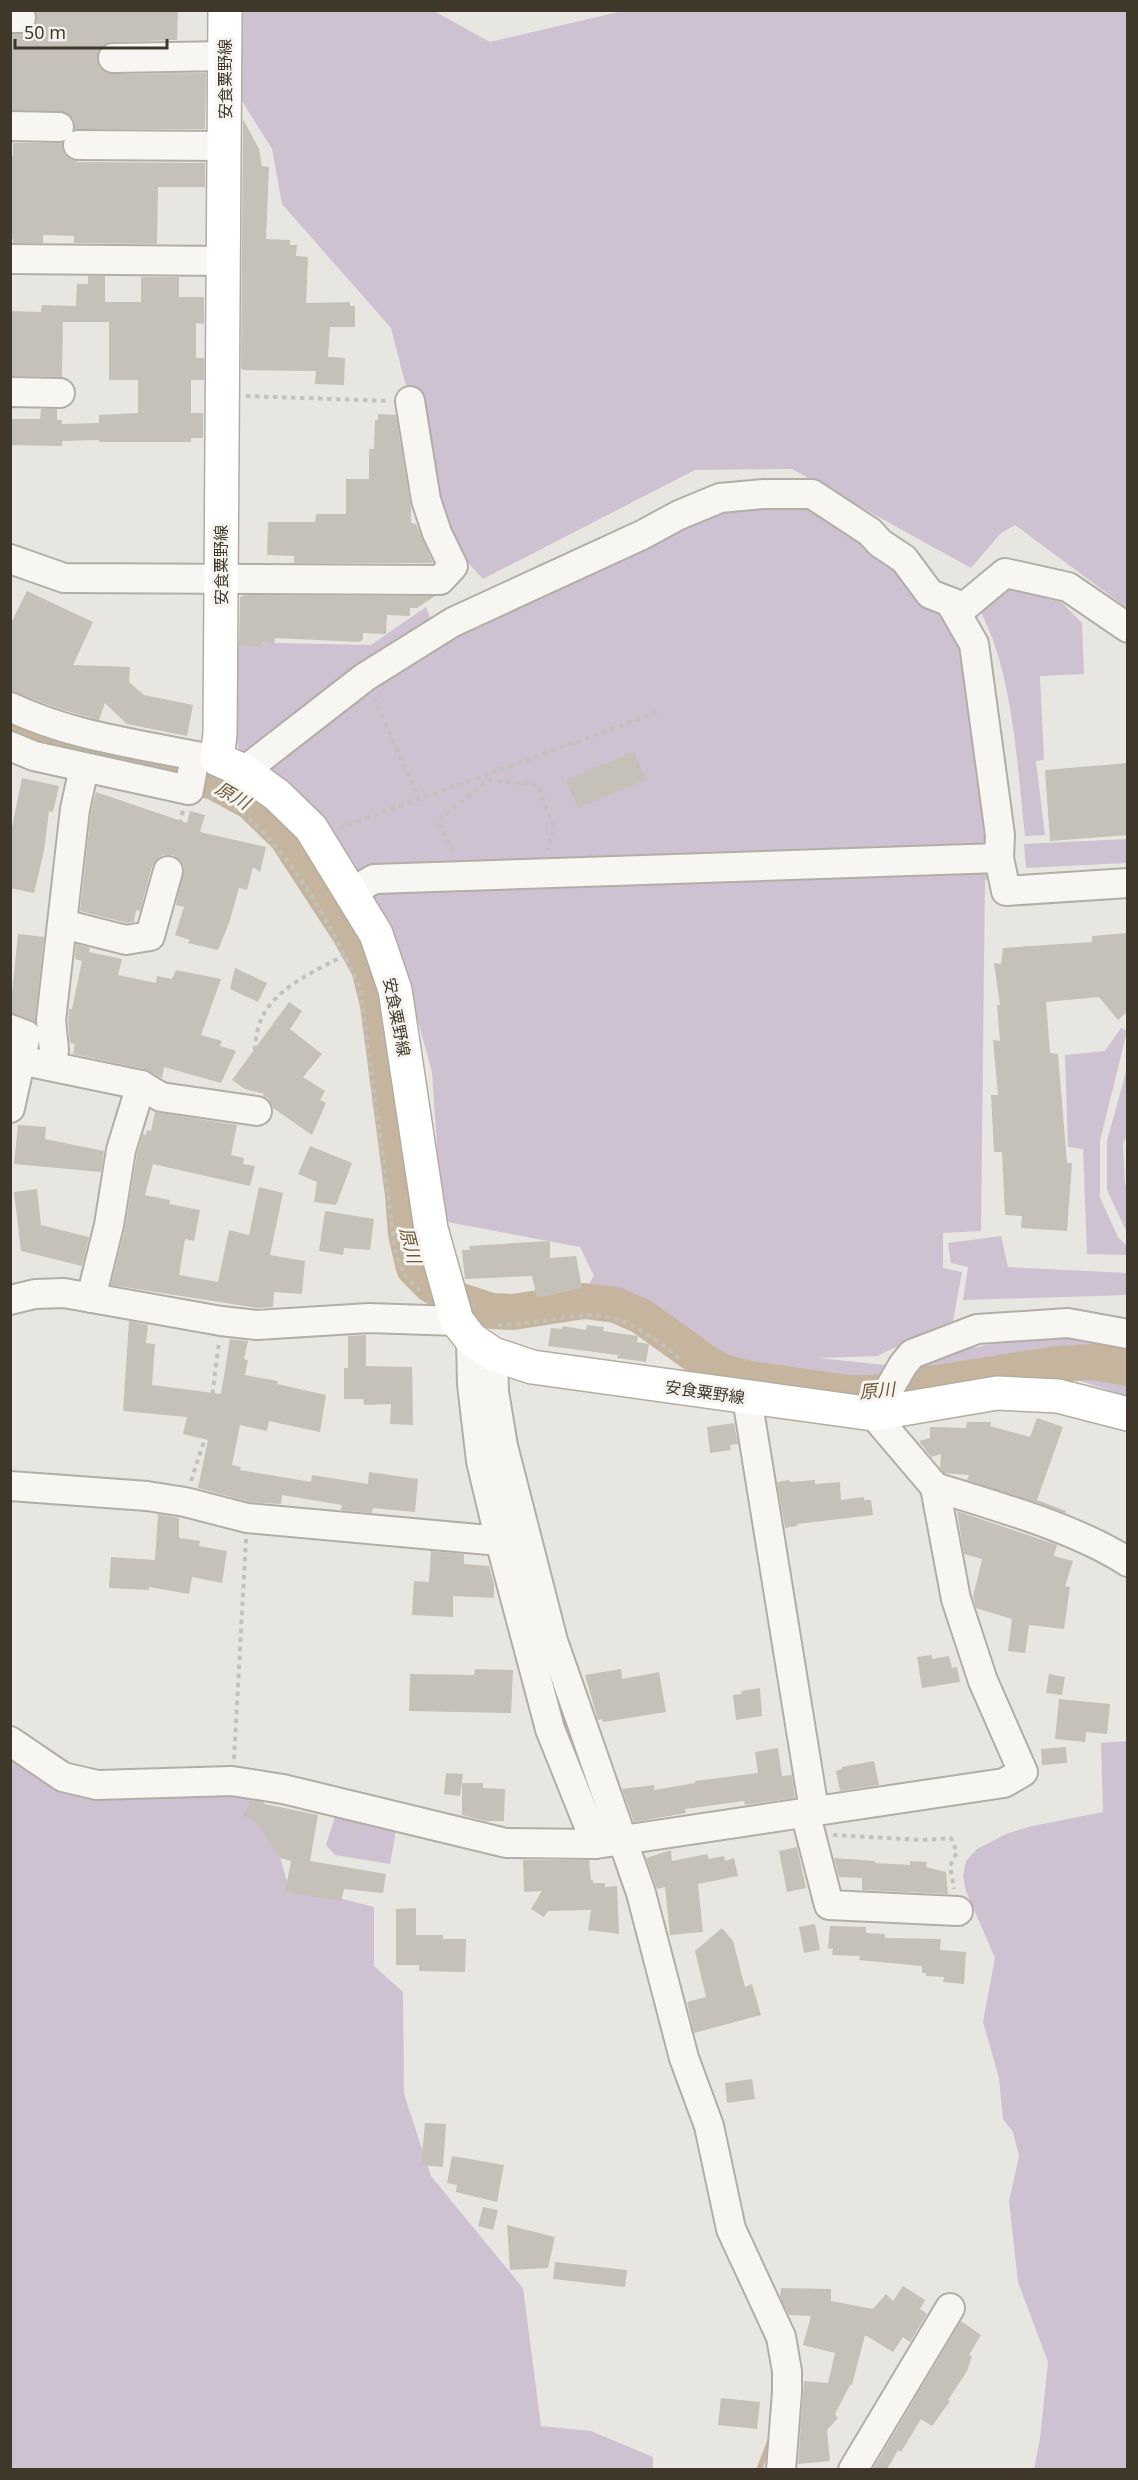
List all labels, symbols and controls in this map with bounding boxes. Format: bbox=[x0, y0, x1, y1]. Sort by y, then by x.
scale bar bbox=[15, 12, 166, 50]
text: 50 m bbox=[24, 20, 66, 44]
street label: 安食粟野線 bbox=[214, 39, 236, 119]
street label: 安食粟野線 bbox=[210, 525, 232, 605]
water label: 原川 bbox=[211, 776, 256, 815]
street label: 安食粟野線 bbox=[379, 976, 415, 1058]
water label: 原川 bbox=[395, 1225, 427, 1267]
street label: 安食粟野線 bbox=[664, 1376, 746, 1408]
water label: 原川 bbox=[858, 1376, 898, 1404]

